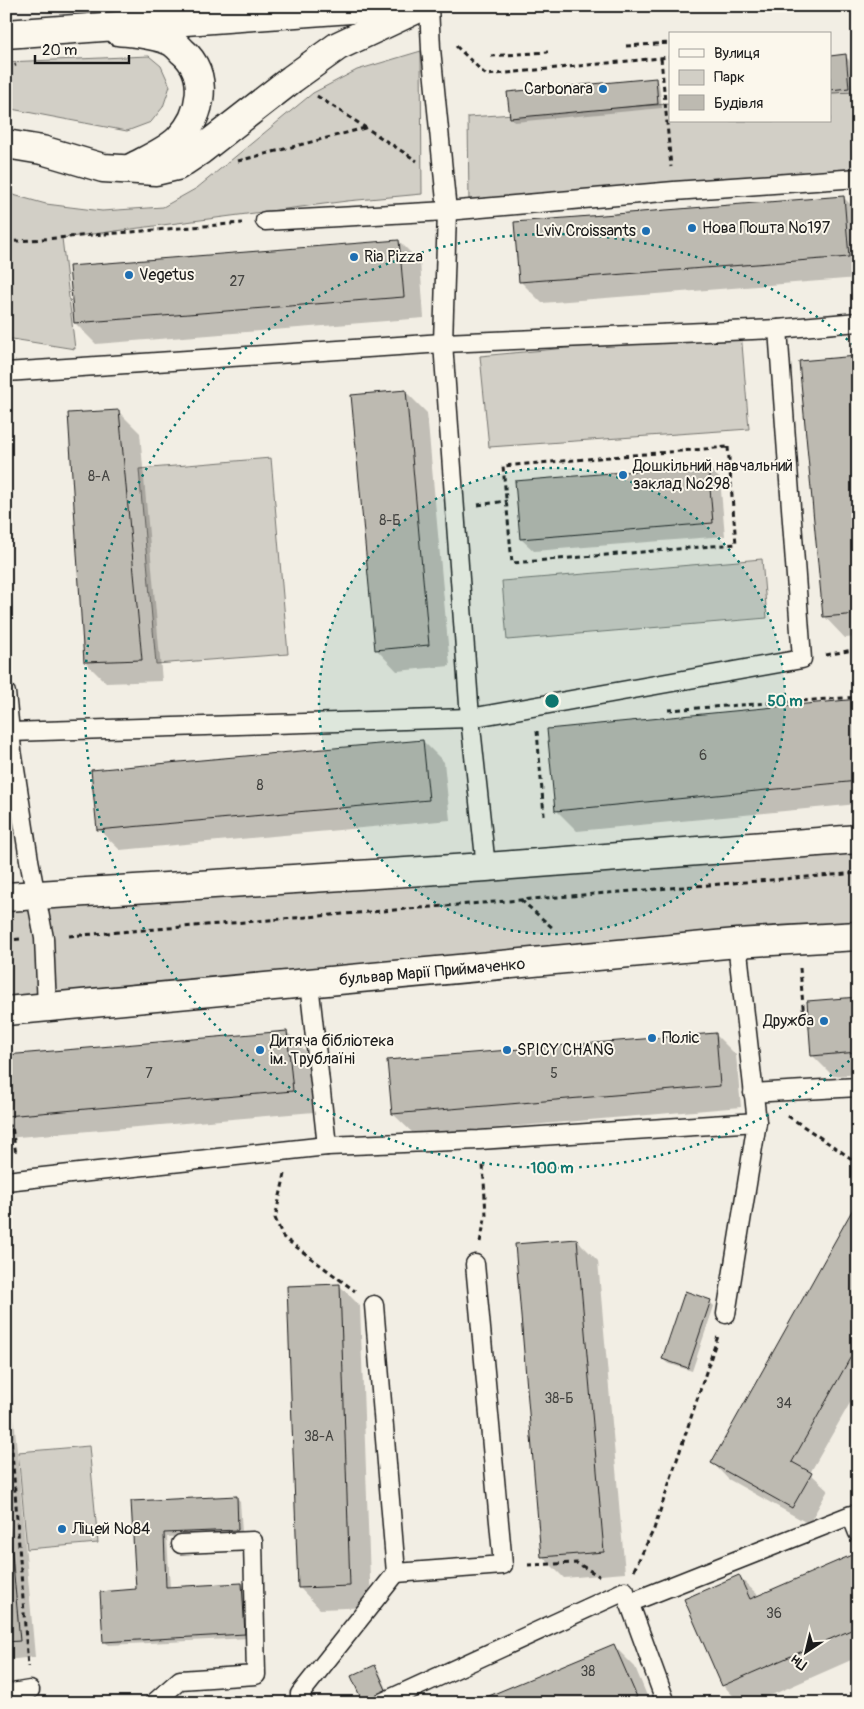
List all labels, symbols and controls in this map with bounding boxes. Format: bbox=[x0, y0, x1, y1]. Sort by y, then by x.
scale bar bbox=[35, 32, 129, 64]
legend bbox=[669, 32, 832, 122]
text: 20 m bbox=[42, 41, 77, 60]
text: Вулиця bbox=[714, 44, 760, 63]
text: Парк bbox=[714, 68, 745, 87]
place label: Carbonara bbox=[524, 79, 593, 99]
marker: Carbonara bbox=[597, 83, 609, 95]
text: Будівля bbox=[714, 94, 763, 113]
place label: Нова Пошта №197 bbox=[702, 218, 831, 238]
place label: Lviv Croissants bbox=[535, 221, 636, 241]
marker: Нова Пошта №197 bbox=[686, 222, 698, 234]
marker: Lviv Croissants bbox=[640, 225, 652, 237]
place label: Ria Pizza bbox=[364, 247, 423, 267]
marker: Ria Pizza bbox=[348, 251, 360, 263]
place label: Vegetus bbox=[139, 265, 194, 285]
marker: Vegetus bbox=[123, 269, 135, 281]
house number: 27 bbox=[229, 273, 245, 290]
place label: Дошкільний навчальний заклад №298 bbox=[632, 456, 793, 494]
house number: 8-А bbox=[88, 468, 110, 485]
marker: Дошкільний навчальний заклад №298 bbox=[617, 469, 629, 481]
house number: 8-Б bbox=[379, 512, 401, 529]
centre of rings bbox=[543, 692, 561, 710]
text: 50 m bbox=[768, 692, 802, 711]
house number: 6 bbox=[699, 747, 707, 764]
house number: 8 bbox=[256, 777, 264, 794]
street label: бульвар Марії Приймаченко bbox=[338, 954, 526, 990]
place label: Дружба bbox=[762, 1011, 814, 1031]
marker: Дружба bbox=[818, 1015, 830, 1027]
place label: Поліс bbox=[662, 1028, 700, 1048]
place label: Дитяча бібліотека ім. Трублаїні bbox=[269, 1031, 394, 1069]
marker: Поліс bbox=[646, 1032, 658, 1044]
place label: SPICY CHANG bbox=[517, 1040, 614, 1060]
marker: Дитяча бібліотека ім. Трублаїні bbox=[254, 1044, 266, 1056]
marker: SPICY CHANG bbox=[501, 1044, 513, 1056]
house number: 7 bbox=[145, 1065, 153, 1082]
house number: 5 bbox=[550, 1065, 558, 1082]
text: 100 m bbox=[531, 1159, 573, 1178]
house number: 38-Б bbox=[544, 1390, 574, 1407]
house number: 34 bbox=[776, 1395, 792, 1412]
house number: 38-А bbox=[304, 1428, 334, 1445]
place label: Ліцей №84 bbox=[71, 1519, 150, 1539]
marker: Ліцей №84 bbox=[56, 1523, 68, 1535]
house number: 36 bbox=[766, 1605, 782, 1622]
north arrow bbox=[782, 1626, 832, 1676]
text: Пн bbox=[788, 1651, 810, 1674]
house number: 38 bbox=[581, 1663, 595, 1680]

